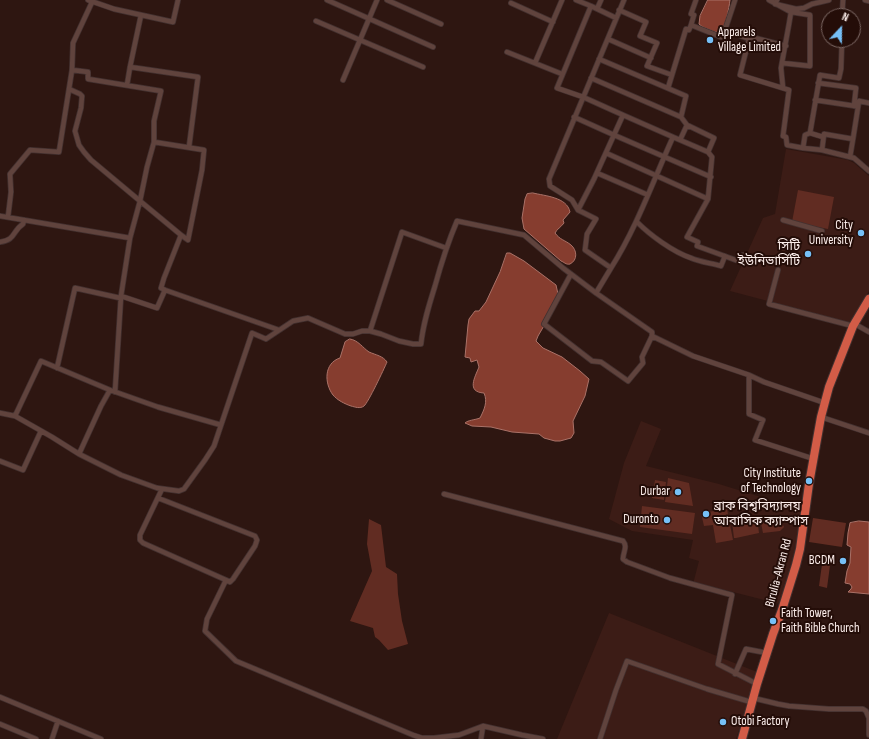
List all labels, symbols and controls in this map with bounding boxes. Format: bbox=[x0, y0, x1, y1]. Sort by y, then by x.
north arrow bbox=[821, 8, 861, 48]
text: N bbox=[840, 10, 850, 24]
place label: Apparels Village Limited bbox=[718, 25, 781, 56]
marker: Apparels Village Limited bbox=[705, 35, 715, 45]
place label: City University bbox=[809, 218, 853, 249]
marker: City University bbox=[856, 228, 866, 238]
place label: সিটি ইউনিভার্সিটি bbox=[738, 239, 800, 270]
marker: সিটি ইউনিভার্সিটি bbox=[803, 249, 813, 259]
place label: City Institute of Technology bbox=[741, 466, 801, 497]
marker: City Institute of Technology bbox=[804, 476, 814, 486]
place label: Durbar bbox=[640, 484, 670, 500]
marker: Durbar bbox=[673, 487, 683, 497]
place label: ব্রাক বিশ্ববিদ্যালয় আবাসিক ক্যাম্পাস bbox=[714, 499, 808, 530]
marker: ব্রাক বিশ্ববিদ্যালয় আবাসিক ক্যাম্পাস bbox=[701, 509, 711, 519]
place label: Duronto bbox=[623, 512, 659, 528]
marker: Duronto bbox=[662, 515, 672, 525]
street label: Birulia-Akran Rd bbox=[762, 537, 796, 609]
place label: BCDM bbox=[809, 553, 835, 569]
marker: BCDM bbox=[838, 556, 848, 566]
place label: Faith Tower, Faith Bible Church bbox=[781, 606, 860, 637]
marker: Faith Tower, Faith Bible Church bbox=[768, 616, 778, 626]
place label: Otobi Factory bbox=[731, 714, 789, 730]
marker: Otobi Factory bbox=[718, 717, 728, 727]

